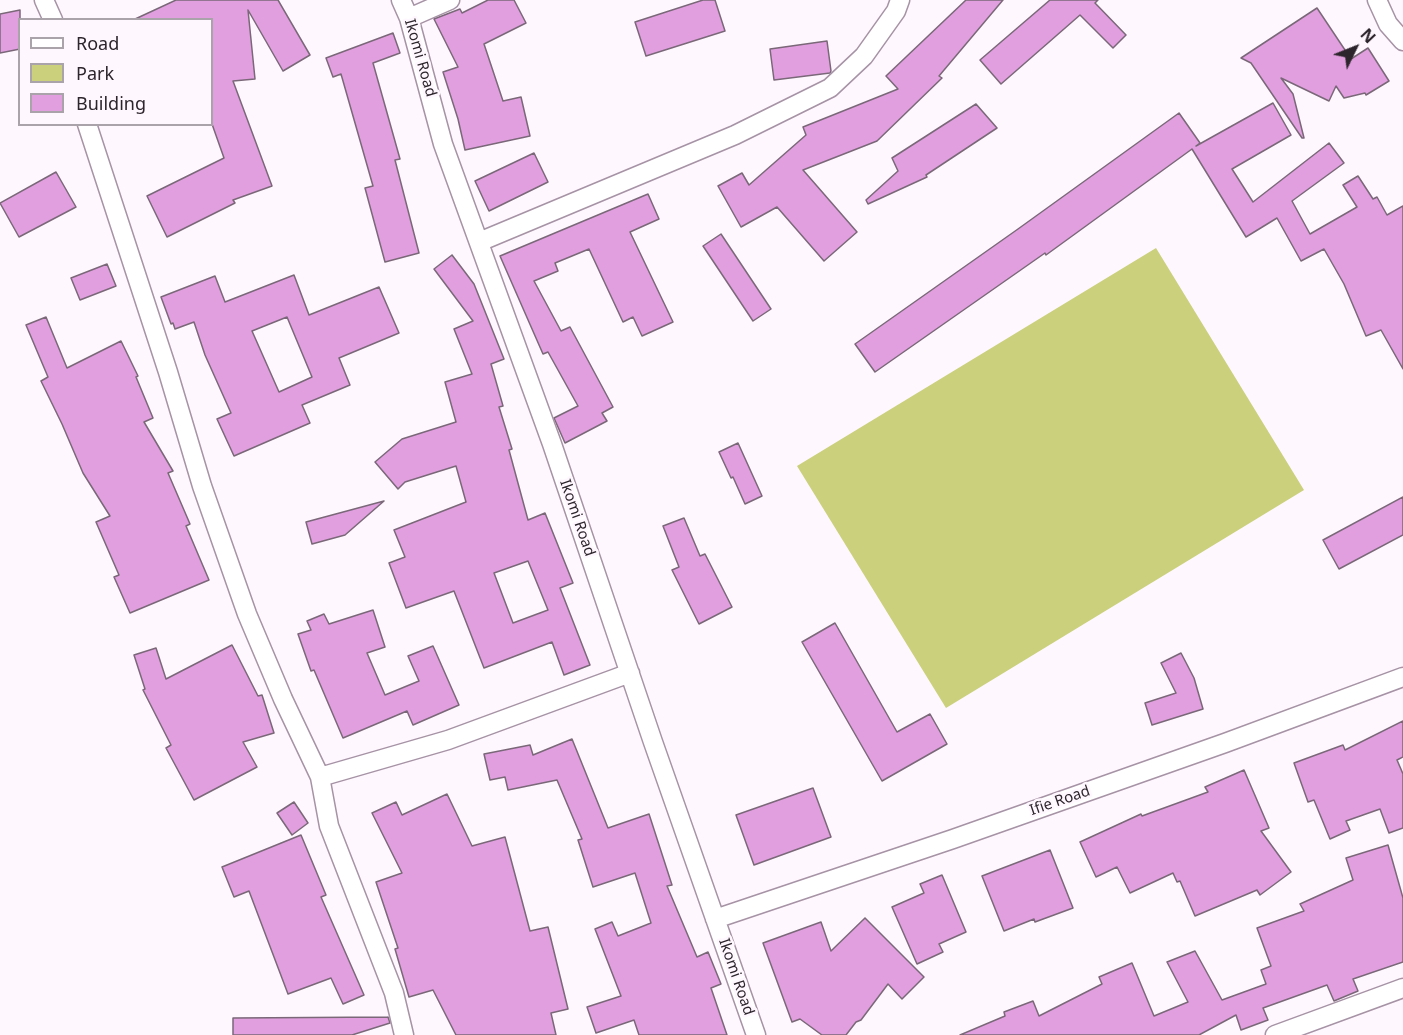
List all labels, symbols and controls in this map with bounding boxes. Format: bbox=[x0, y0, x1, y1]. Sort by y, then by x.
street label: Ikomi Road bbox=[400, 17, 440, 99]
legend bbox=[18, 18, 213, 126]
north arrow bbox=[1325, 18, 1385, 78]
text: N bbox=[1356, 23, 1381, 48]
text: Road bbox=[76, 31, 119, 55]
text: Park bbox=[76, 61, 114, 85]
text: Building bbox=[76, 91, 146, 115]
street label: Ikomi Road bbox=[555, 477, 599, 559]
street label: Ifie Road bbox=[1028, 782, 1092, 820]
street label: Ikomi Road bbox=[714, 936, 758, 1018]

